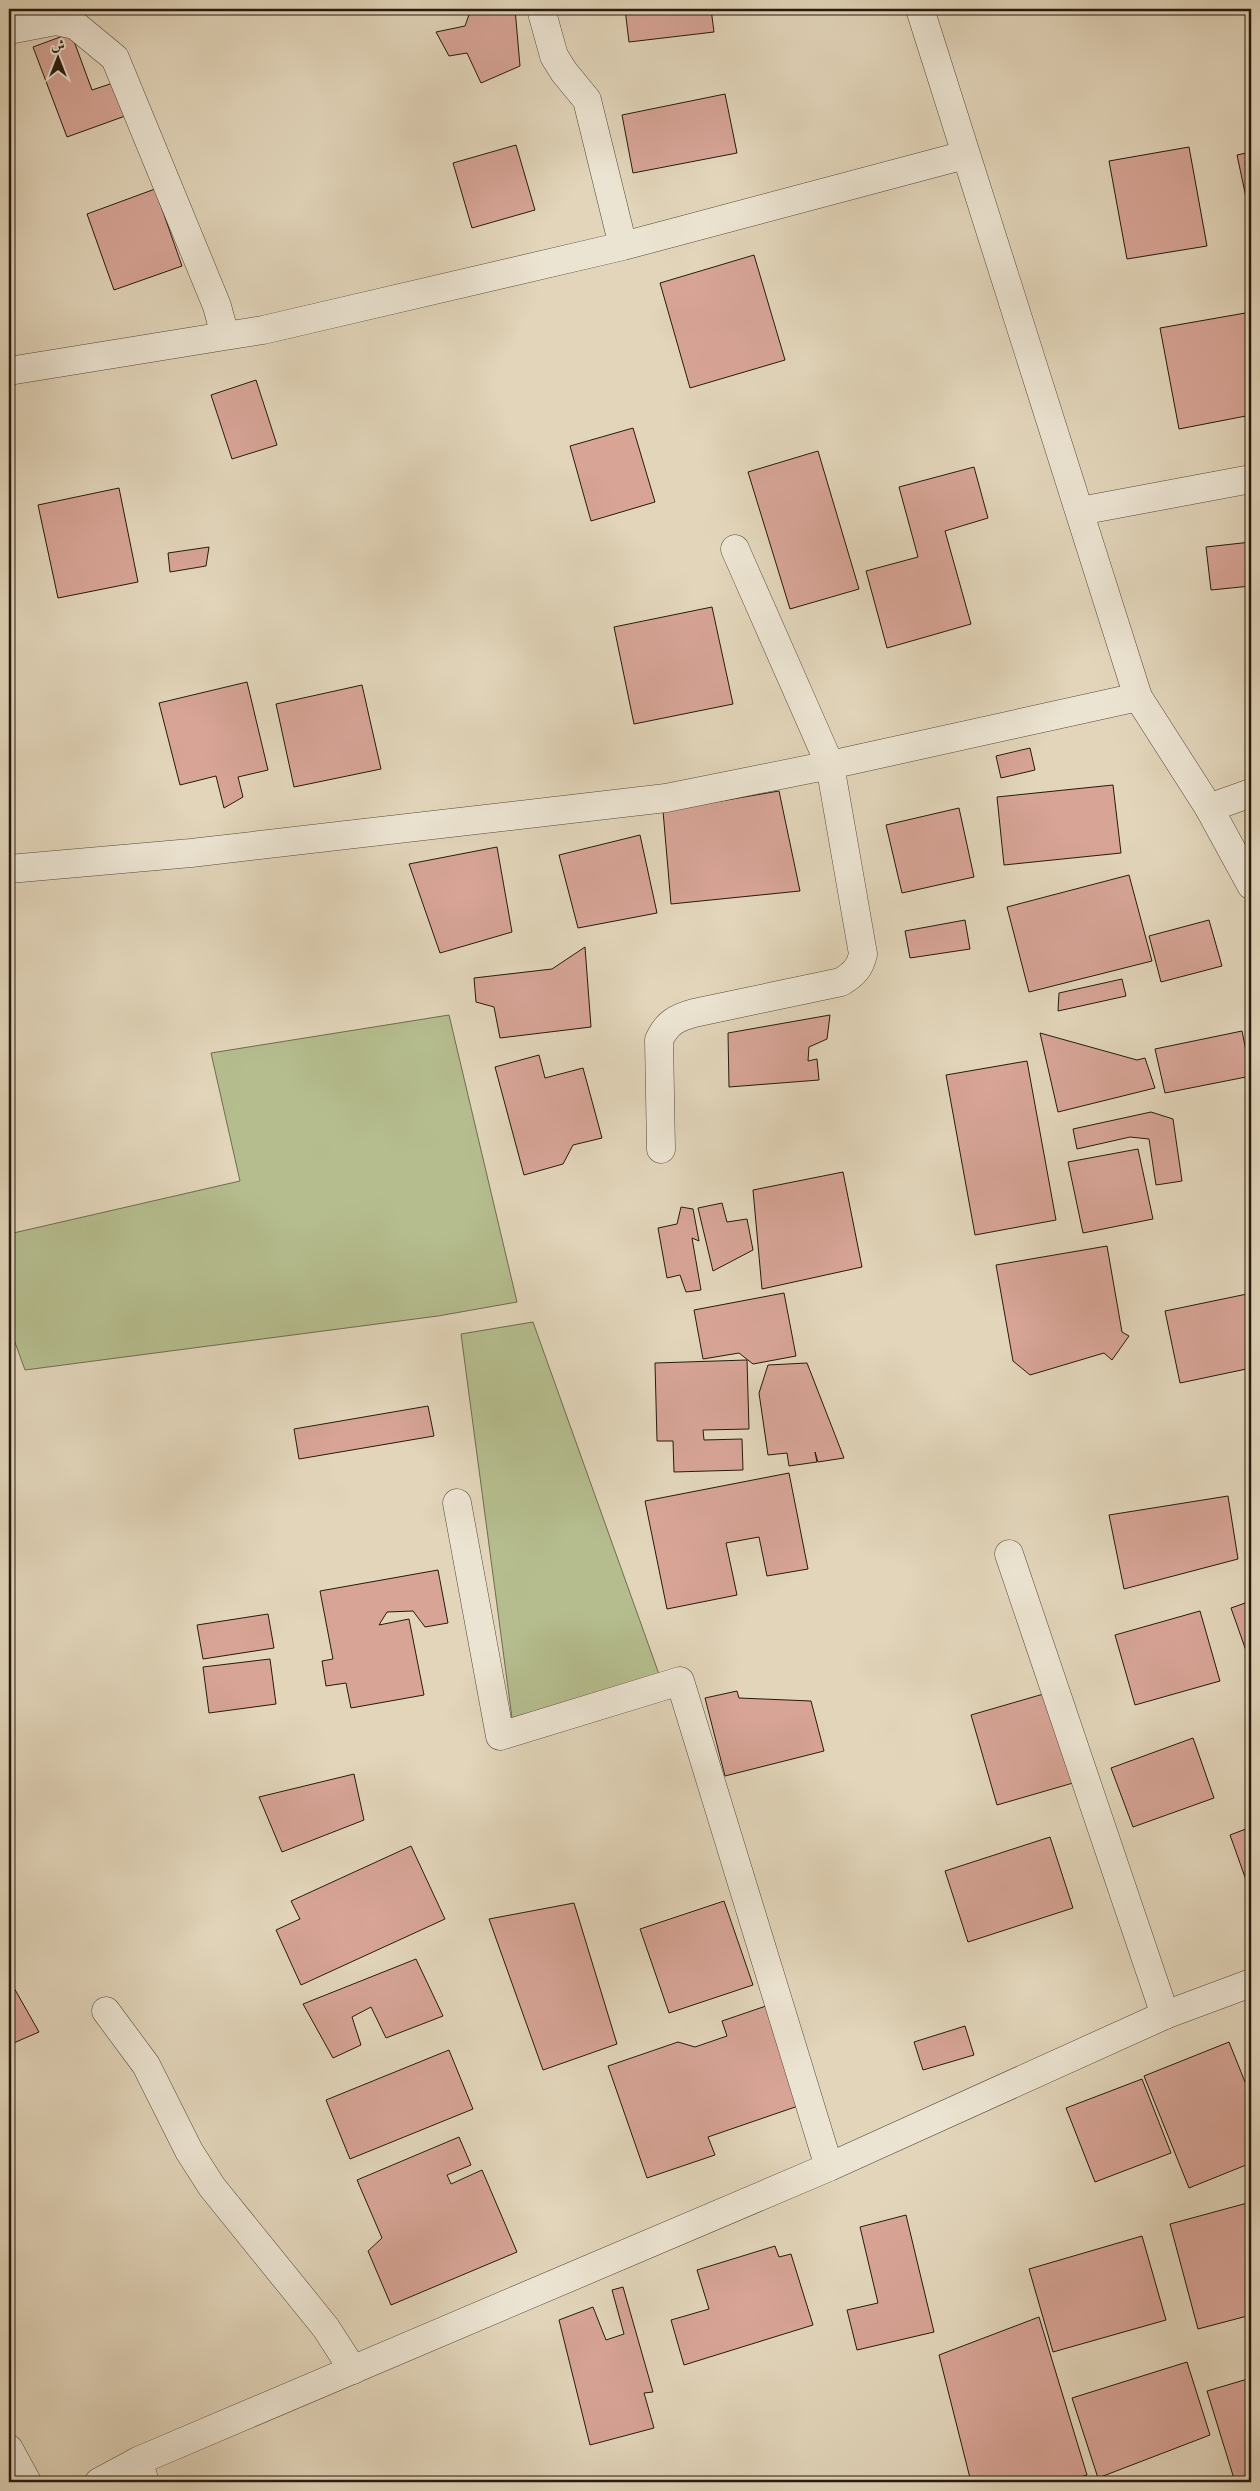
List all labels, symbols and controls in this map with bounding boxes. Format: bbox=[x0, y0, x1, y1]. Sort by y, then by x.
north arrow bbox=[32, 32, 82, 82]
text: ش bbox=[51, 36, 65, 55]

